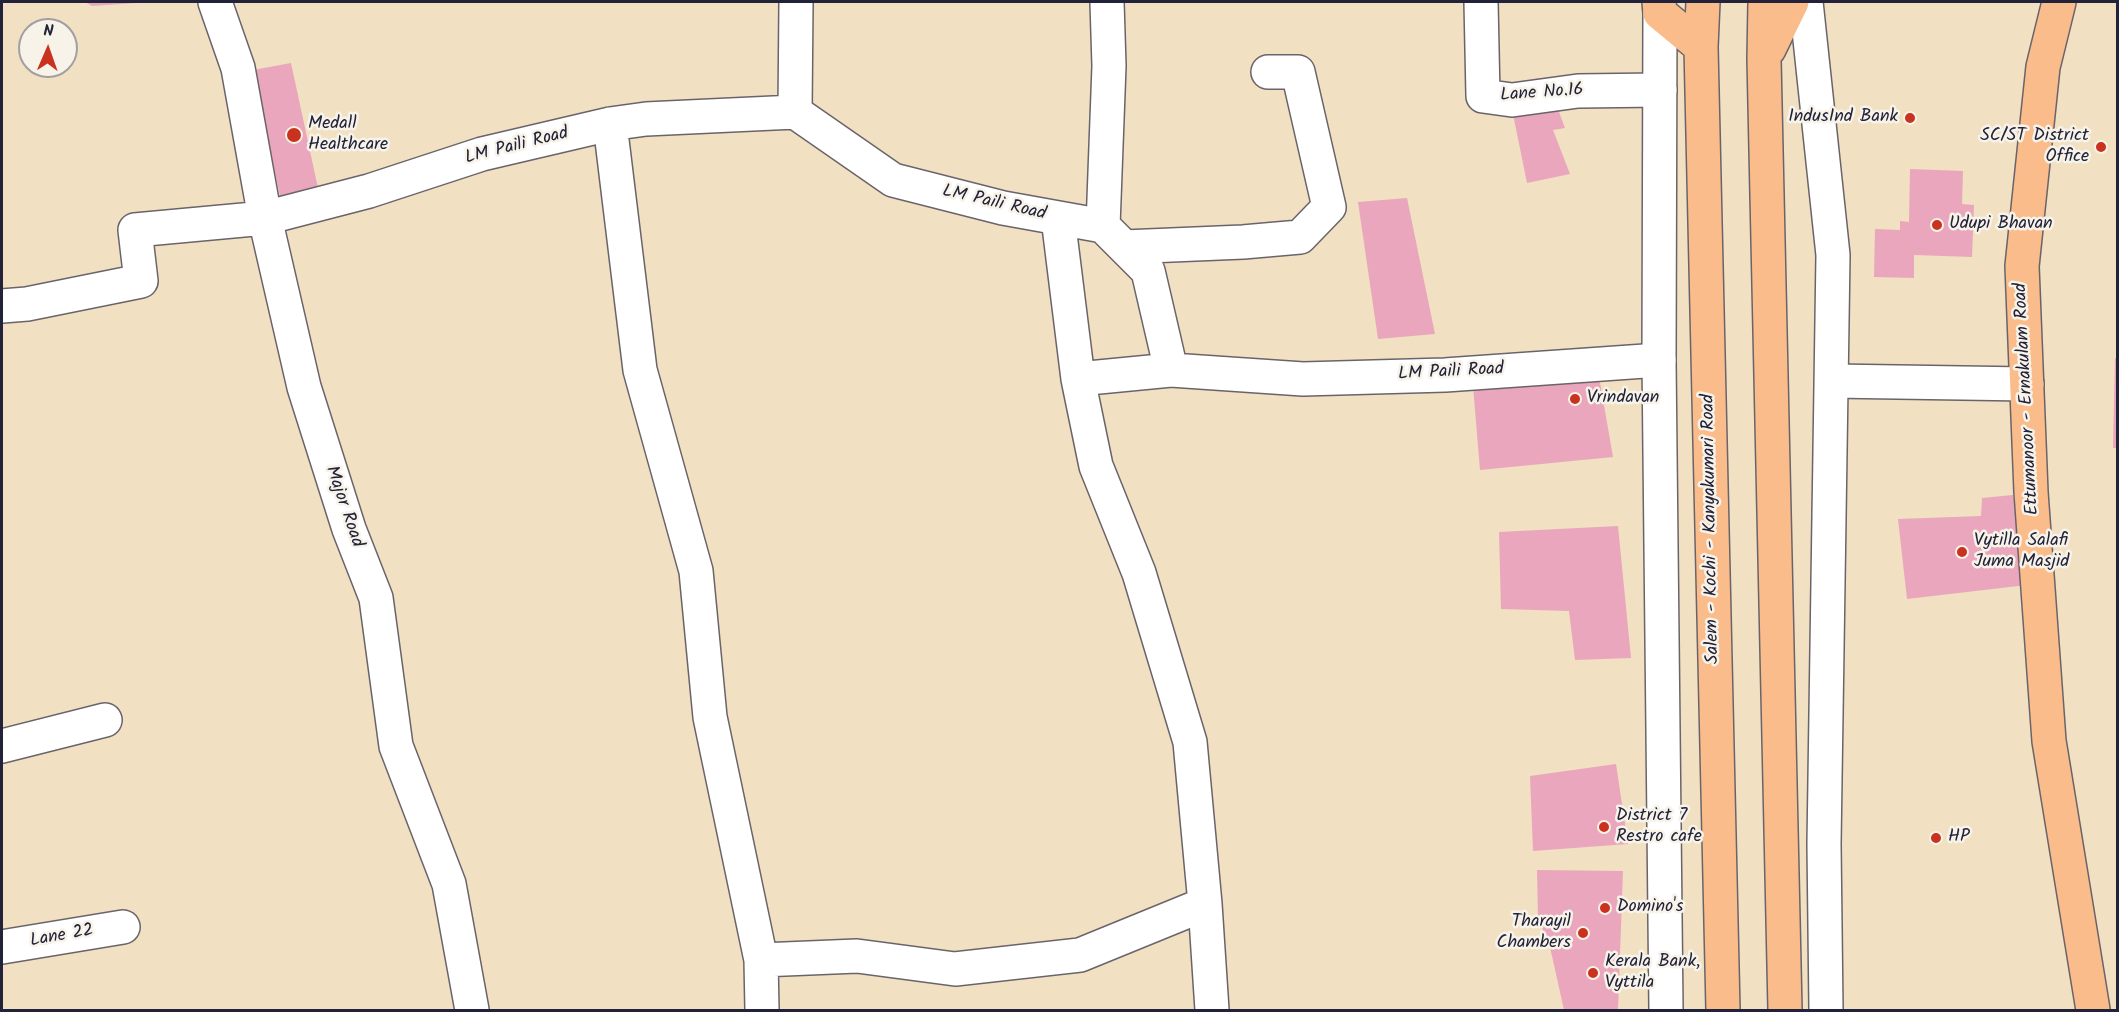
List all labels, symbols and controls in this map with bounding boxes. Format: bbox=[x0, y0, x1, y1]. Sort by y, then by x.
north arrow bbox=[18, 18, 78, 78]
text: N bbox=[43, 19, 54, 44]
street label: Lane No.16 bbox=[1500, 80, 1584, 108]
place label: IndusInd Bank bbox=[1788, 107, 1898, 129]
marker: IndusInd Bank bbox=[1903, 111, 1917, 125]
place label: Medall Healthcare bbox=[308, 114, 388, 156]
street label: LM Paili Road bbox=[463, 124, 571, 170]
marker: Medall Healthcare bbox=[285, 126, 303, 144]
place label: SC/ST District Office bbox=[1980, 126, 2089, 168]
marker: SC/ST District Office bbox=[2094, 140, 2108, 154]
street label: LM Paili Road bbox=[940, 182, 1048, 226]
place label: Udupi Bhavan bbox=[1949, 214, 2053, 236]
marker: Udupi Bhavan bbox=[1930, 218, 1944, 232]
street label: Ettumanoor - Ernakulam Road bbox=[2011, 282, 2045, 516]
street label: LM Paili Road bbox=[1398, 359, 1504, 387]
place label: Vrindavan bbox=[1587, 388, 1659, 410]
marker: Vrindavan bbox=[1568, 392, 1582, 406]
street label: Salem - Kochi - Kanyakumari Road bbox=[1699, 394, 1725, 664]
street label: Major Road bbox=[319, 463, 367, 551]
place label: Vytilla Salafi Juma Masjid bbox=[1974, 531, 2069, 574]
marker: Vytilla Salafi Juma Masjid bbox=[1955, 545, 1969, 559]
place label: District 7 Restro cafe bbox=[1616, 806, 1702, 848]
marker: District 7 Restro cafe bbox=[1597, 820, 1611, 834]
place label: HP bbox=[1948, 827, 1970, 849]
marker: HP bbox=[1929, 831, 1943, 845]
place label: Domino's bbox=[1617, 897, 1683, 919]
marker: Domino's bbox=[1598, 901, 1612, 915]
place label: Tharayil Chambers bbox=[1497, 912, 1571, 954]
street label: Lane 22 bbox=[29, 921, 95, 953]
marker: Tharayil Chambers bbox=[1576, 926, 1590, 940]
place label: Kerala Bank, Vyttila bbox=[1605, 952, 1700, 994]
marker: Kerala Bank, Vyttila bbox=[1586, 966, 1600, 980]

